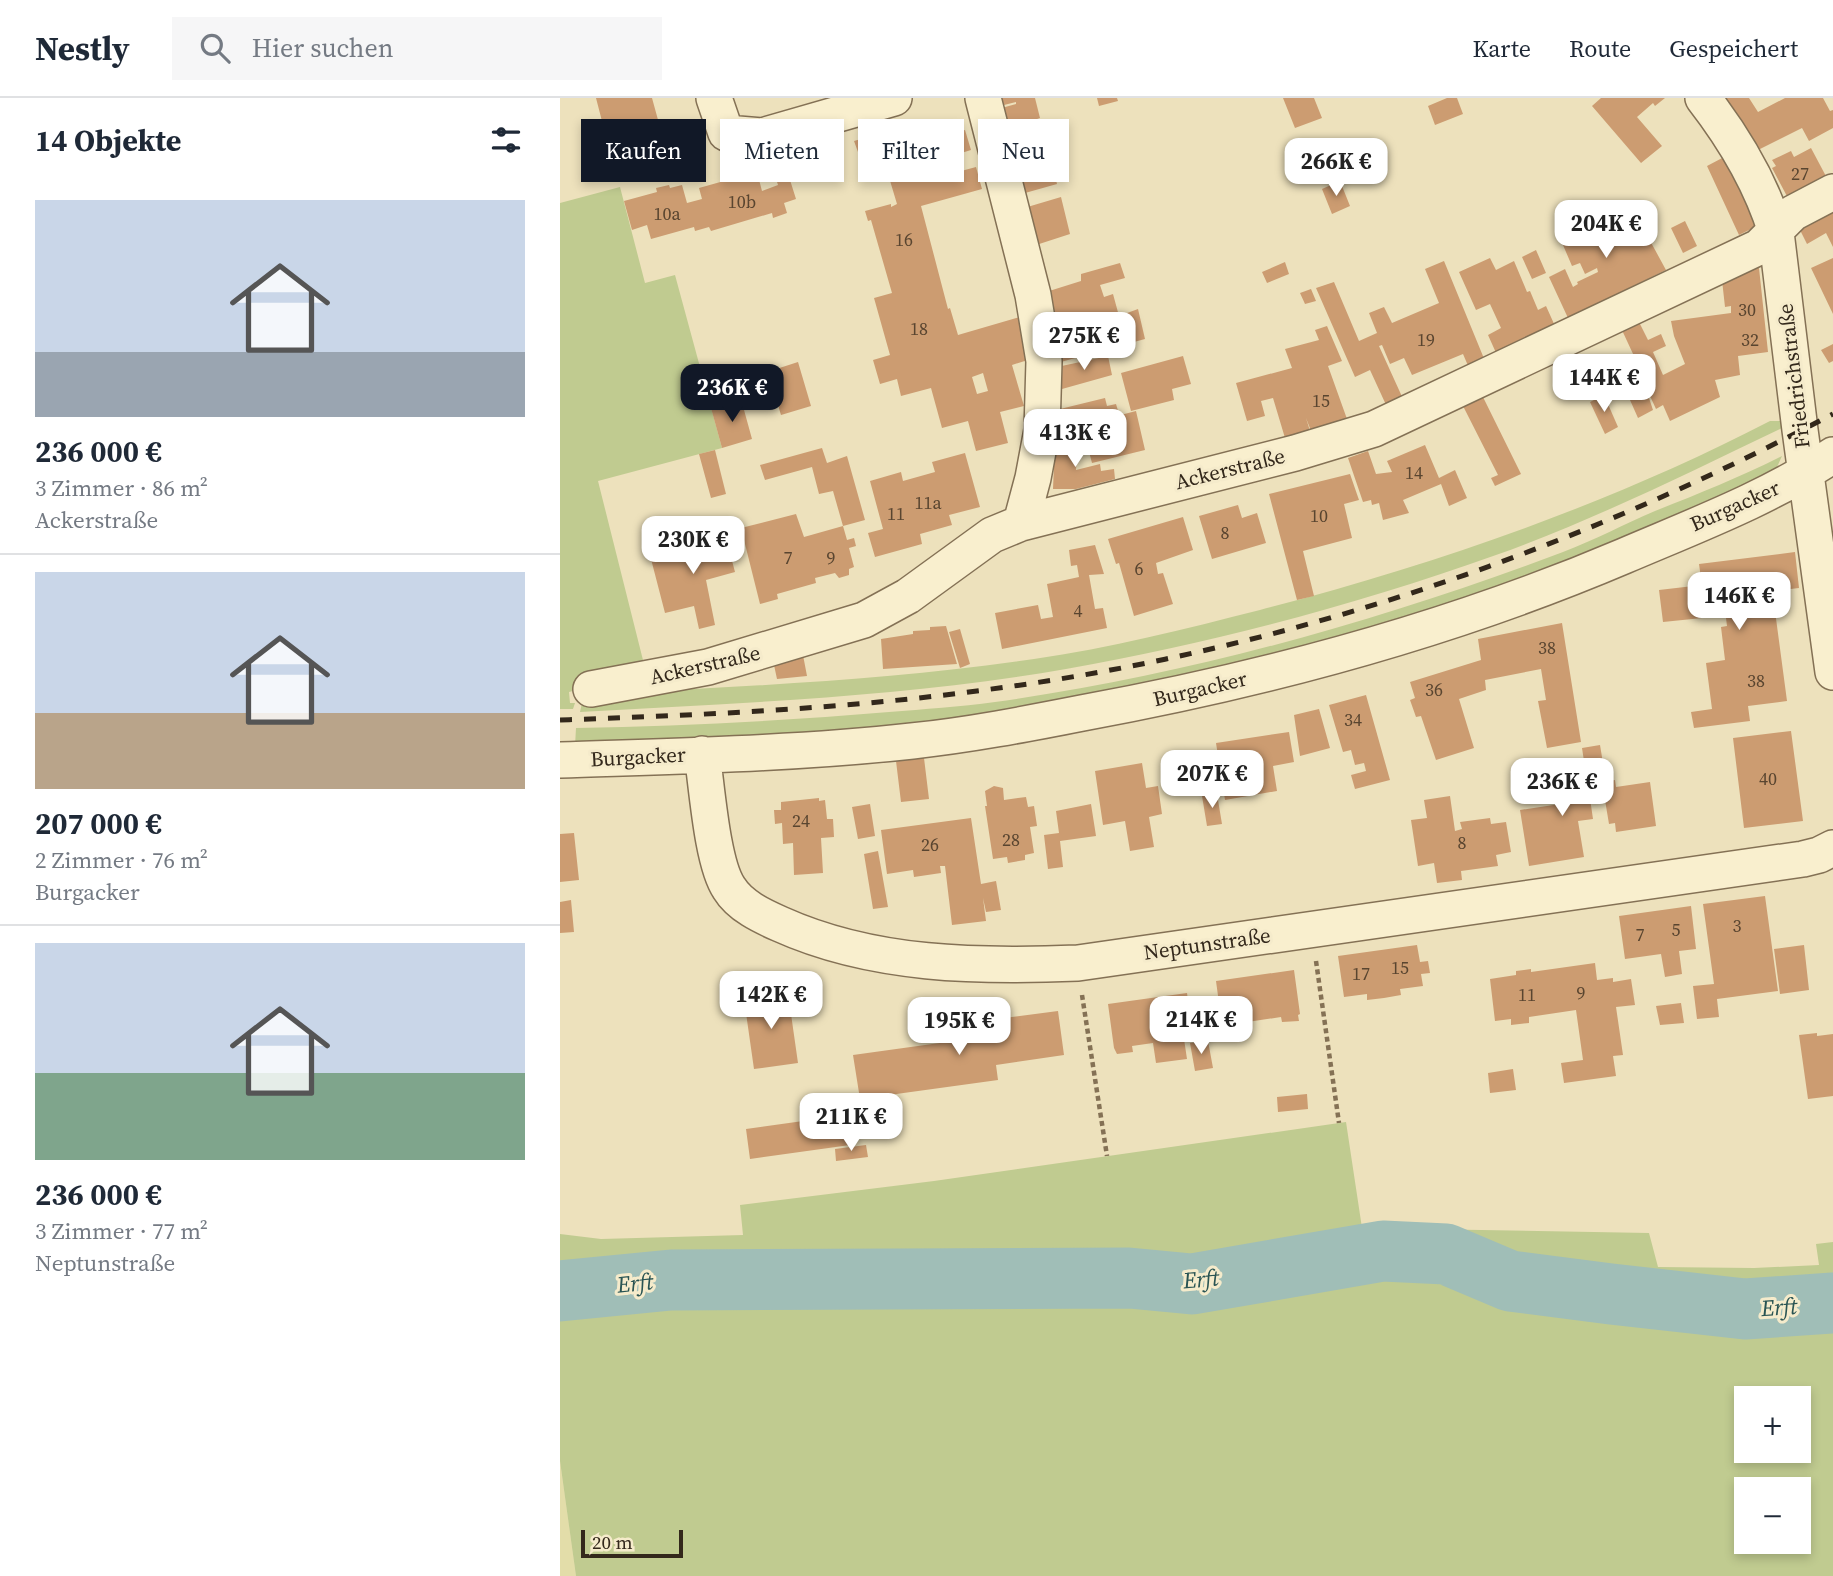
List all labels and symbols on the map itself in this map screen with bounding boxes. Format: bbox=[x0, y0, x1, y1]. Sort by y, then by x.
pin: 266K € bbox=[1279, 139, 1393, 198]
house number: 27 bbox=[1791, 161, 1809, 186]
house number: 10b bbox=[728, 189, 756, 214]
pin: 204K € bbox=[1549, 200, 1663, 260]
house number: 10a bbox=[653, 201, 681, 226]
house number: 16 bbox=[895, 227, 913, 252]
house number: 30 bbox=[1738, 297, 1756, 322]
street label: Friedrichstraße bbox=[1770, 302, 1817, 450]
pin: 275K € bbox=[1027, 313, 1141, 372]
house number: 18 bbox=[910, 316, 928, 341]
house number: 19 bbox=[1417, 327, 1435, 352]
house number: 32 bbox=[1741, 327, 1759, 352]
pin: 144K € bbox=[1547, 354, 1661, 414]
pin: 236K € bbox=[675, 364, 789, 424]
house number: 15 bbox=[1312, 388, 1330, 413]
pin: 413K € bbox=[1018, 410, 1132, 469]
street label: Ackerstraße bbox=[1172, 441, 1288, 496]
house number: 14 bbox=[1405, 460, 1423, 485]
street label: Burgacker bbox=[1685, 473, 1784, 538]
house number: 11a bbox=[914, 490, 942, 515]
house number: 11 bbox=[887, 501, 905, 526]
house number: 10 bbox=[1310, 503, 1328, 528]
pin: 230K € bbox=[636, 517, 750, 576]
house number: 8 bbox=[1221, 520, 1230, 545]
house number: 7 bbox=[784, 545, 793, 570]
house number: 9 bbox=[827, 545, 836, 570]
house number: 6 bbox=[1135, 556, 1144, 581]
pin: 146K € bbox=[1682, 573, 1796, 632]
house number: 4 bbox=[1074, 598, 1083, 623]
house number: 38 bbox=[1538, 635, 1556, 660]
street label: Ackerstraße bbox=[647, 638, 763, 691]
street label: Burgacker bbox=[1150, 664, 1250, 713]
house number: 38 bbox=[1747, 668, 1765, 693]
house number: 36 bbox=[1425, 677, 1443, 702]
house number: 34 bbox=[1344, 707, 1362, 732]
street label: Burgacker bbox=[590, 740, 687, 773]
pin: 207K € bbox=[1155, 750, 1269, 810]
pin: 236K € bbox=[1505, 758, 1619, 818]
house number: 40 bbox=[1759, 766, 1777, 791]
house number: 24 bbox=[792, 808, 810, 833]
house number: 28 bbox=[1002, 827, 1020, 852]
house number: 8 bbox=[1458, 830, 1467, 855]
house number: 26 bbox=[921, 832, 939, 857]
house number: 3 bbox=[1733, 913, 1742, 938]
house number: 5 bbox=[1672, 917, 1681, 942]
street label: Neptunstraße bbox=[1142, 920, 1272, 967]
house number: 7 bbox=[1636, 922, 1645, 947]
house number: 15 bbox=[1391, 955, 1409, 980]
house number: 17 bbox=[1352, 961, 1370, 986]
pin: 142K € bbox=[714, 972, 828, 1031]
house number: 9 bbox=[1577, 980, 1586, 1005]
house number: 11 bbox=[1518, 982, 1536, 1007]
pin: 214K € bbox=[1144, 996, 1258, 1056]
pin: 195K € bbox=[902, 998, 1016, 1057]
pin: 211K € bbox=[794, 1094, 908, 1153]
water label: Erft bbox=[1181, 1261, 1221, 1297]
water label: Erft bbox=[614, 1265, 656, 1301]
water label: Erft bbox=[1759, 1290, 1799, 1324]
scale bar bbox=[581, 1527, 682, 1559]

